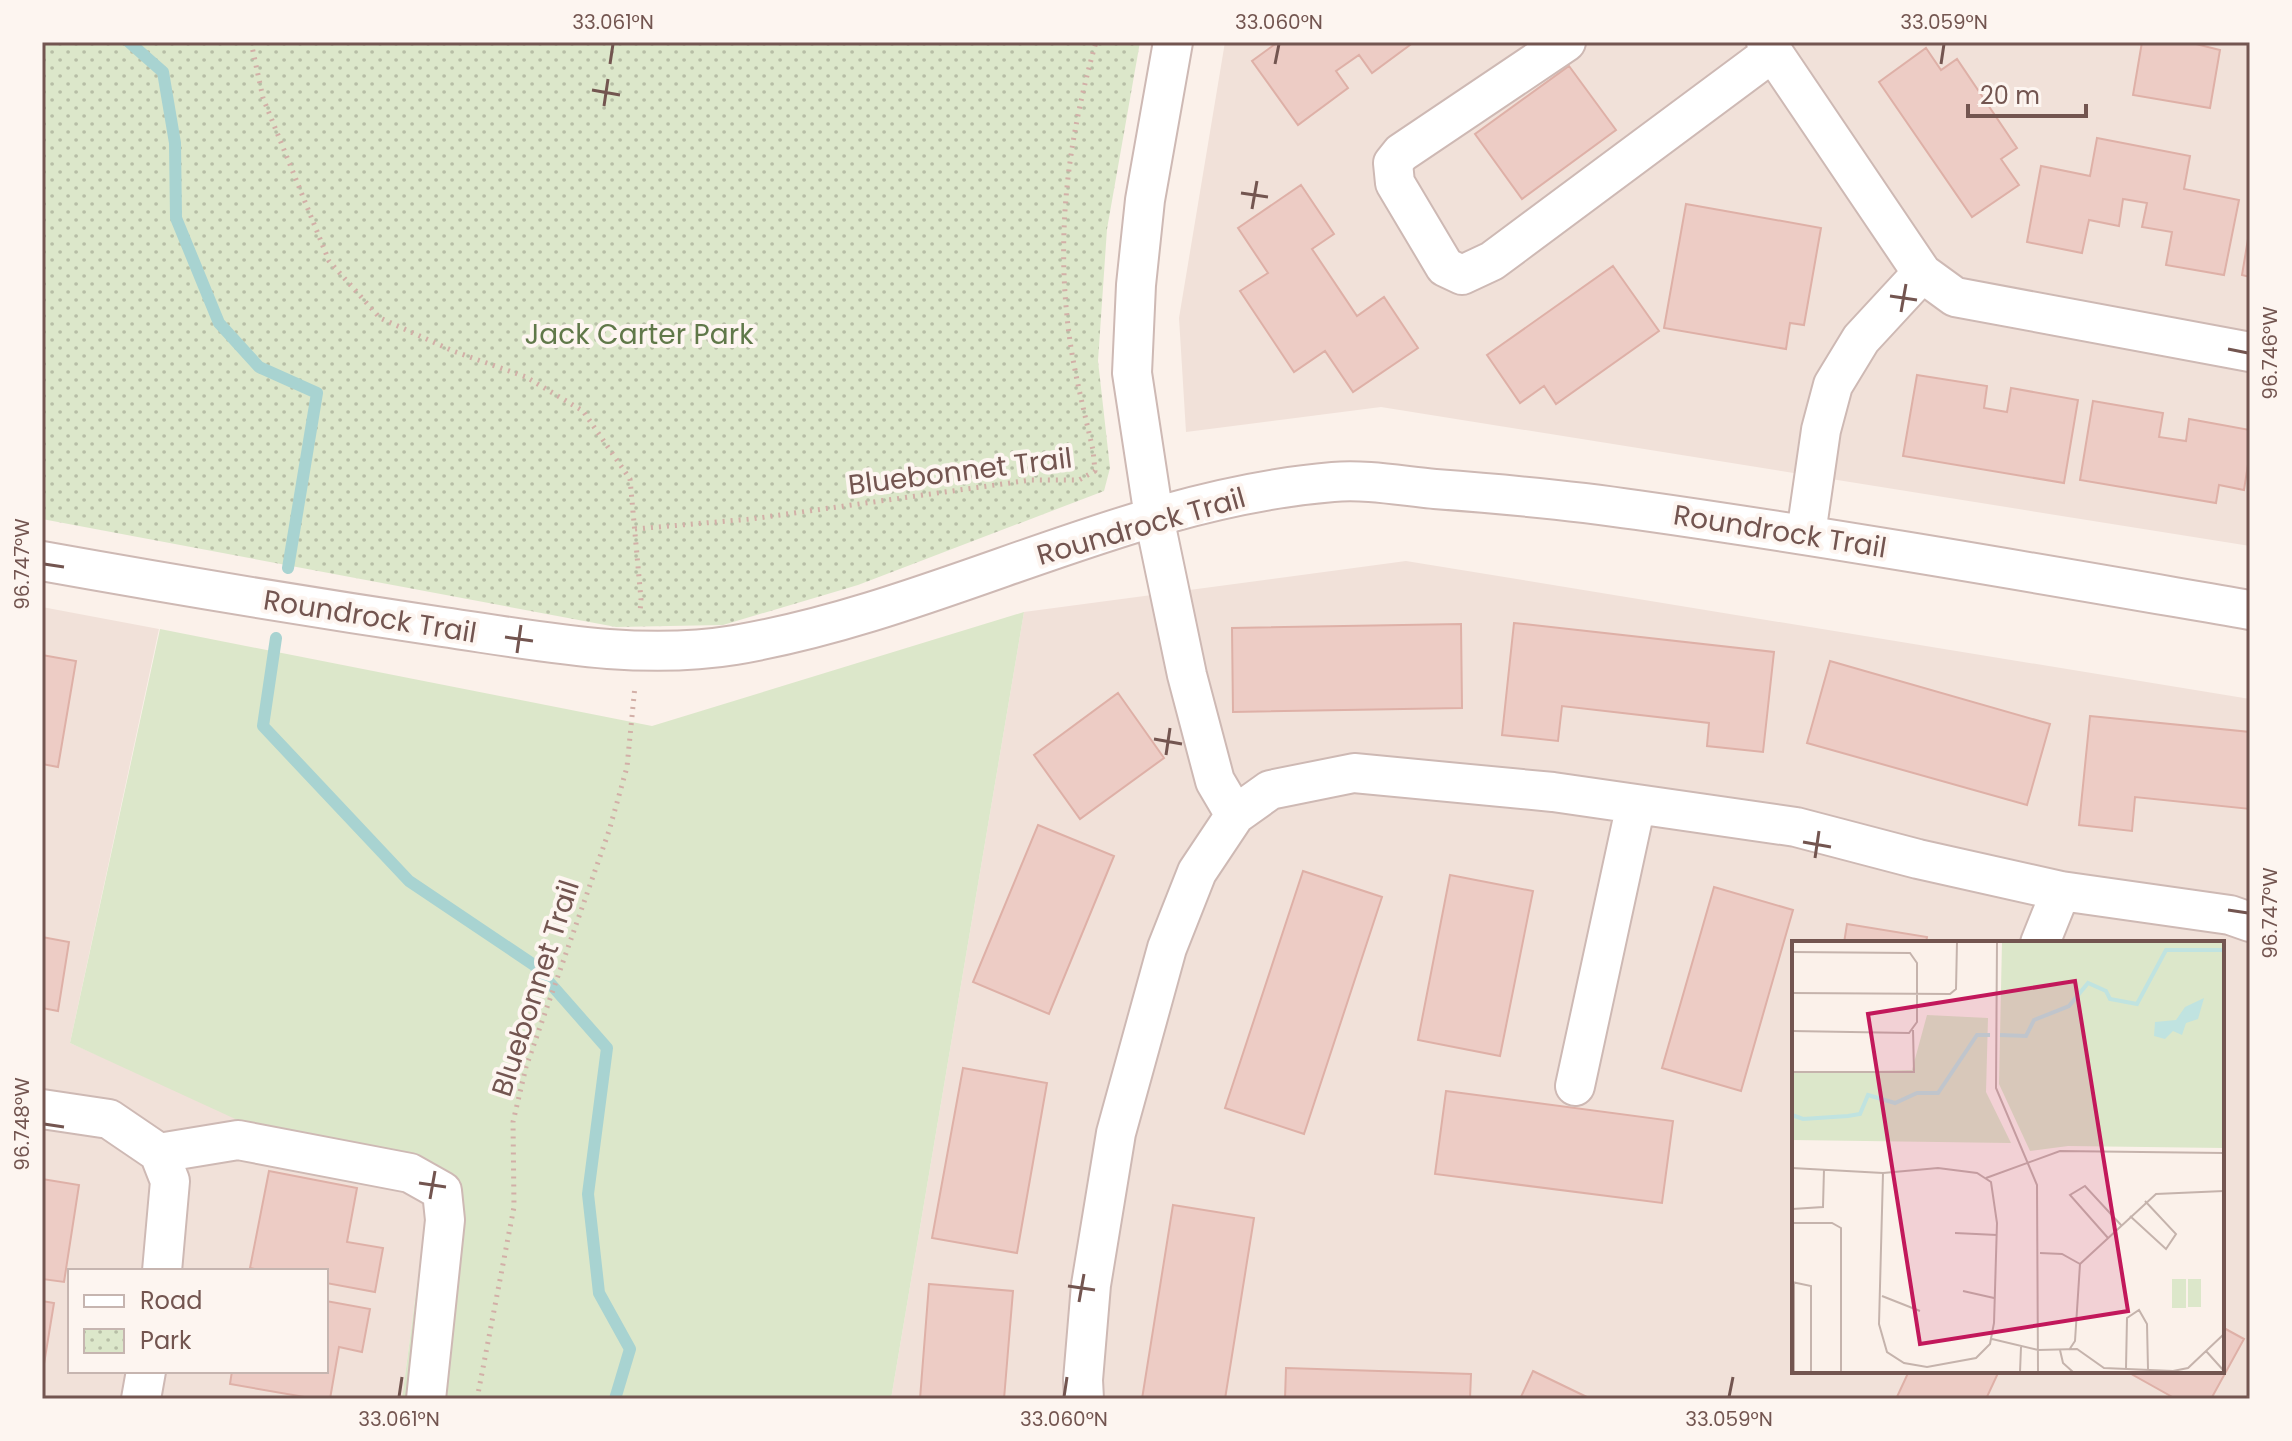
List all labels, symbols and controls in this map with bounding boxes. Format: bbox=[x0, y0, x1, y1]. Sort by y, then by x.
text: 33.061°N bbox=[572, 8, 654, 36]
text: 33.060°N bbox=[1235, 8, 1323, 36]
text: 33.059°N bbox=[1900, 8, 1988, 36]
scale bar bbox=[1968, 68, 2086, 118]
text: 20 m bbox=[1980, 79, 2040, 112]
text: 96.746°W bbox=[2256, 306, 2284, 400]
park label: Jack Carter Park bbox=[524, 315, 754, 354]
street label: Bluebonnet Trail bbox=[846, 438, 1074, 505]
street label: Roundrock Trail bbox=[1032, 478, 1250, 575]
street label: Roundrock Trail bbox=[1671, 495, 1889, 568]
text: 96.747°W bbox=[8, 518, 36, 610]
street label: Roundrock Trail bbox=[261, 580, 479, 653]
text: 96.747°W bbox=[2256, 867, 2284, 959]
street label: Bluebonnet Trail bbox=[482, 875, 589, 1101]
inset map bbox=[1792, 941, 2224, 1373]
text: 96.748°W bbox=[8, 1077, 36, 1171]
legend bbox=[68, 1269, 328, 1373]
text: Road bbox=[140, 1284, 202, 1317]
text: Park bbox=[140, 1324, 192, 1357]
text: 33.061°N bbox=[358, 1405, 440, 1433]
text: 33.060°N bbox=[1020, 1405, 1108, 1433]
text: 33.059°N bbox=[1685, 1405, 1773, 1433]

